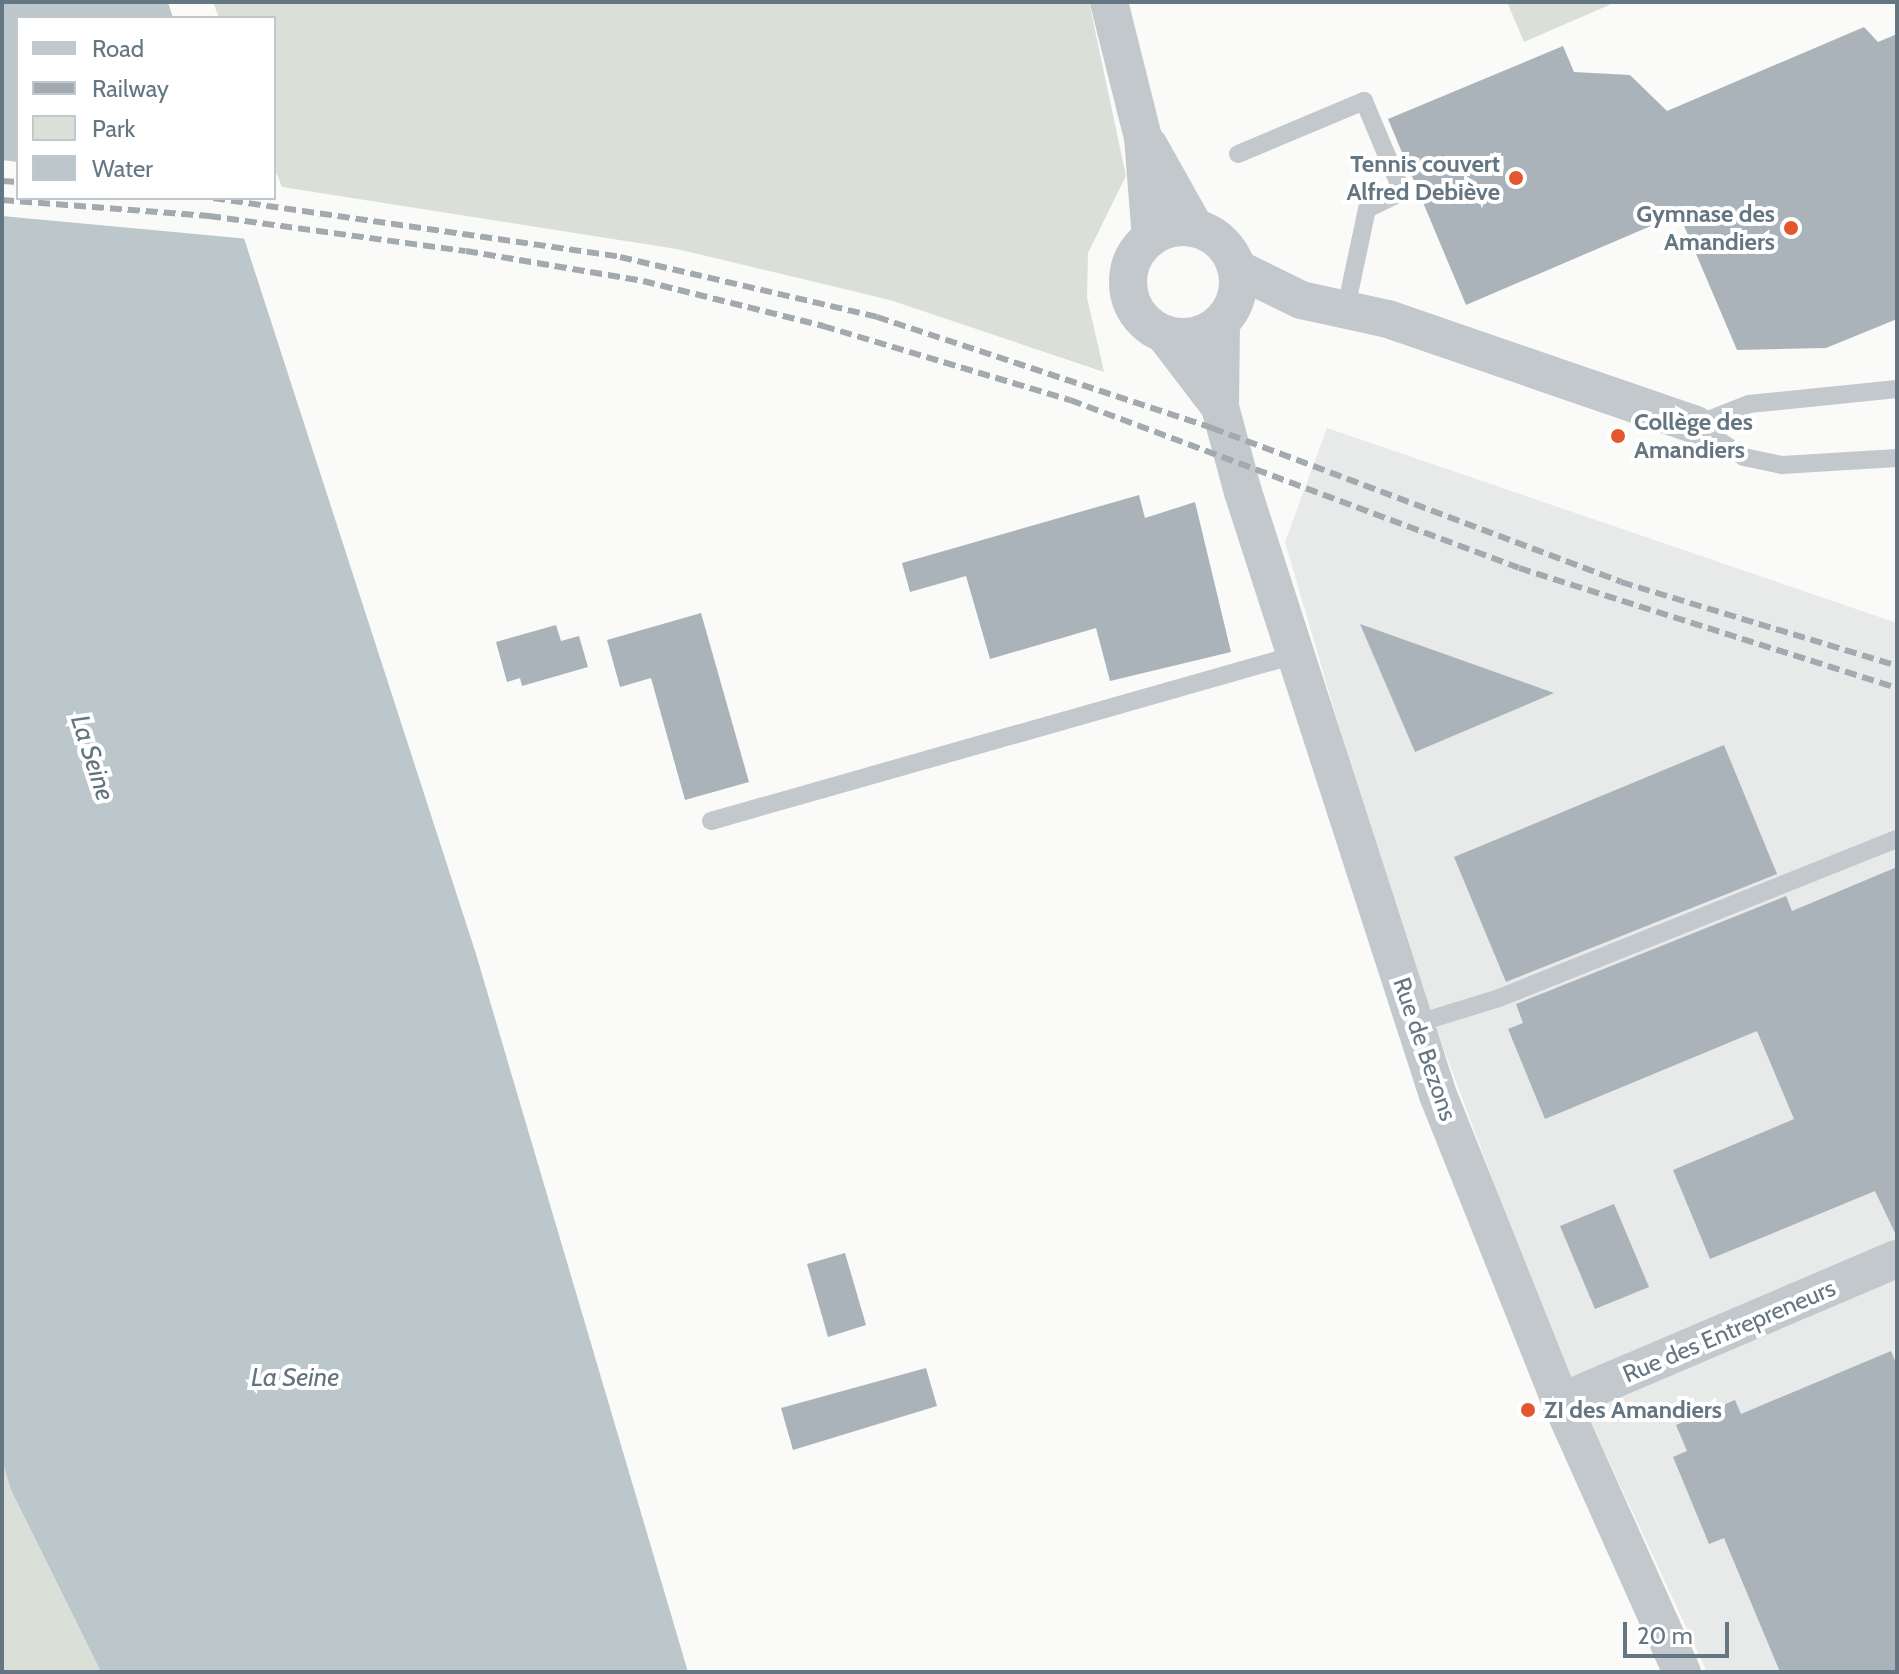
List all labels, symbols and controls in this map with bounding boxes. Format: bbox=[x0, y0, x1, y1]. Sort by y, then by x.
legend bbox=[16, 16, 276, 200]
text: Road bbox=[92, 34, 144, 63]
text: Railway bbox=[92, 74, 169, 103]
text: Park bbox=[92, 114, 135, 143]
place label: Tennis couvert Alfred Debiève bbox=[1346, 150, 1500, 206]
text: Water bbox=[92, 154, 153, 183]
marker: Tennis couvert Alfred Debiève bbox=[1507, 169, 1525, 187]
place label: Gymnase des Amandiers bbox=[1636, 200, 1775, 256]
marker: Gymnase des Amandiers bbox=[1782, 219, 1800, 237]
place label: Collège des Amandiers bbox=[1634, 408, 1753, 464]
marker: Collège des Amandiers bbox=[1609, 427, 1627, 445]
water label: La Seine bbox=[64, 711, 120, 805]
street label: Rue de Bezons bbox=[1387, 974, 1463, 1124]
street label: Rue des Entrepreneurs bbox=[1618, 1273, 1840, 1389]
water label: La Seine bbox=[251, 1362, 339, 1394]
place label: ZI des Amandiers bbox=[1544, 1396, 1722, 1424]
marker: ZI des Amandiers bbox=[1519, 1401, 1537, 1419]
scale bar bbox=[1627, 1606, 1733, 1656]
text: 20 m bbox=[1637, 1621, 1693, 1650]

